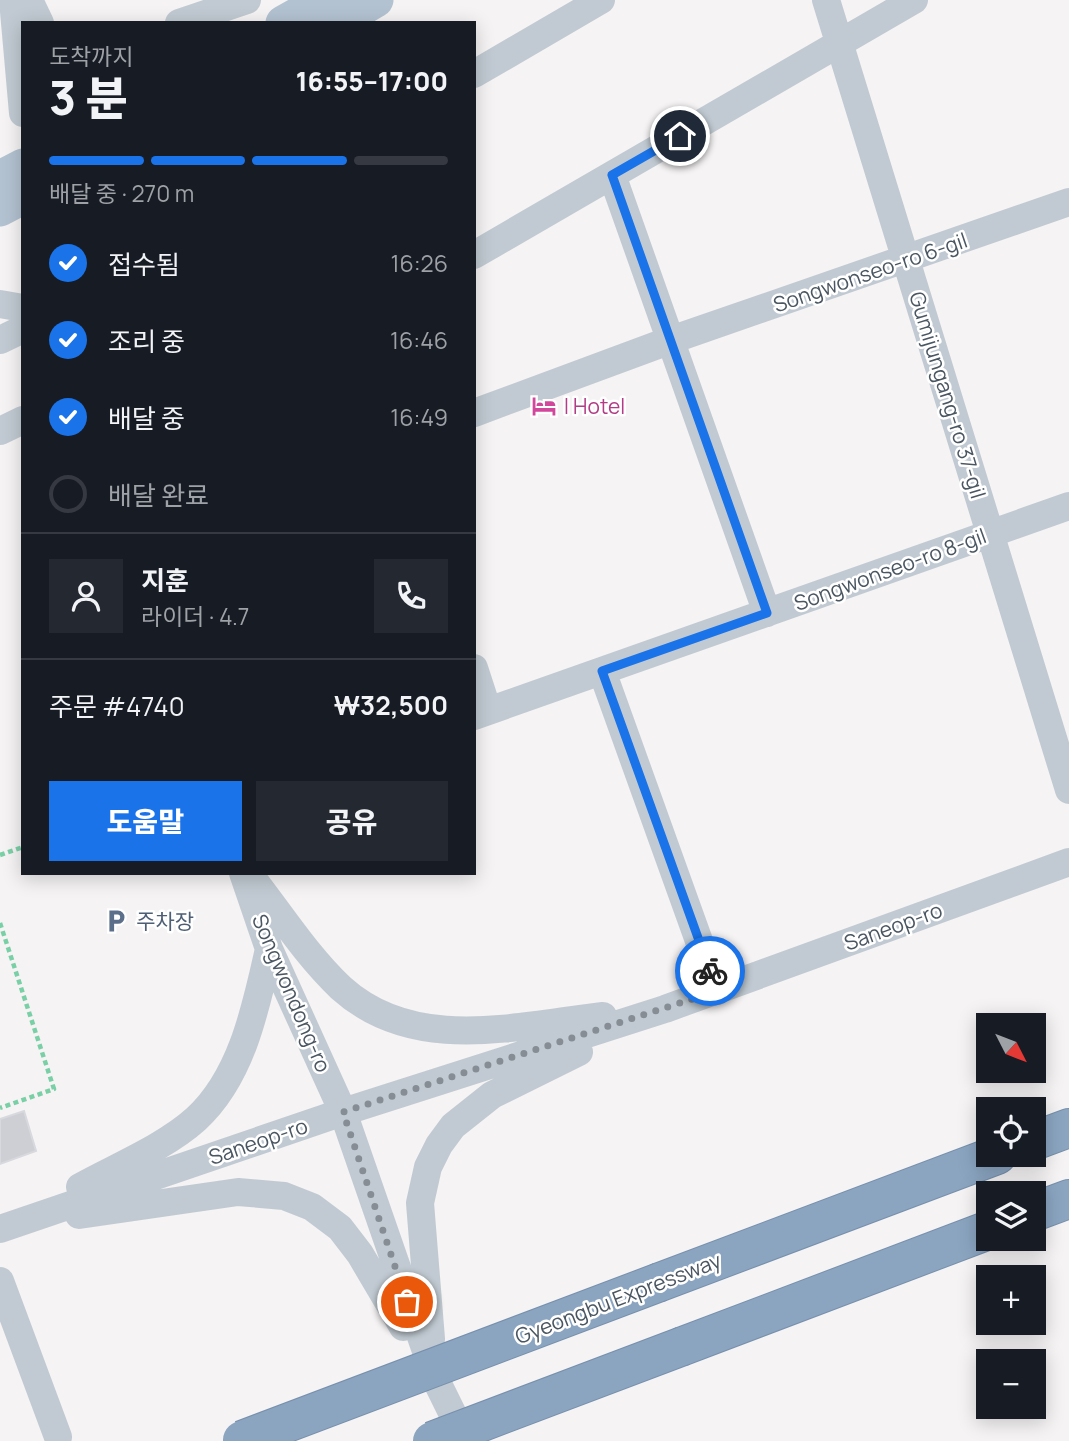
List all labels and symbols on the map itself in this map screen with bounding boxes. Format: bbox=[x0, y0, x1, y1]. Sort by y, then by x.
pin bbox=[650, 106, 710, 166]
street label: Songwonseo-ro 6-gil bbox=[769, 226, 971, 318]
street label: Gumijungang-ro 37-gil bbox=[903, 288, 993, 502]
hotel icon: I Hotel bbox=[530, 392, 558, 420]
place label: I Hotel bbox=[564, 392, 625, 420]
street label: Songwonseo-ro 8-gil bbox=[790, 521, 990, 617]
street label: Saneop-ro bbox=[840, 895, 946, 957]
parking icon: 주차장 bbox=[102, 907, 130, 935]
place label: 주차장 bbox=[136, 907, 194, 935]
street label: Songwondong-ro bbox=[246, 910, 338, 1076]
courier bbox=[675, 936, 745, 1006]
north arrow bbox=[976, 1013, 1046, 1083]
street label: Saneop-ro bbox=[205, 1111, 311, 1171]
street label: Gyeongbu Expressway bbox=[511, 1246, 725, 1350]
pin bbox=[377, 1272, 437, 1332]

